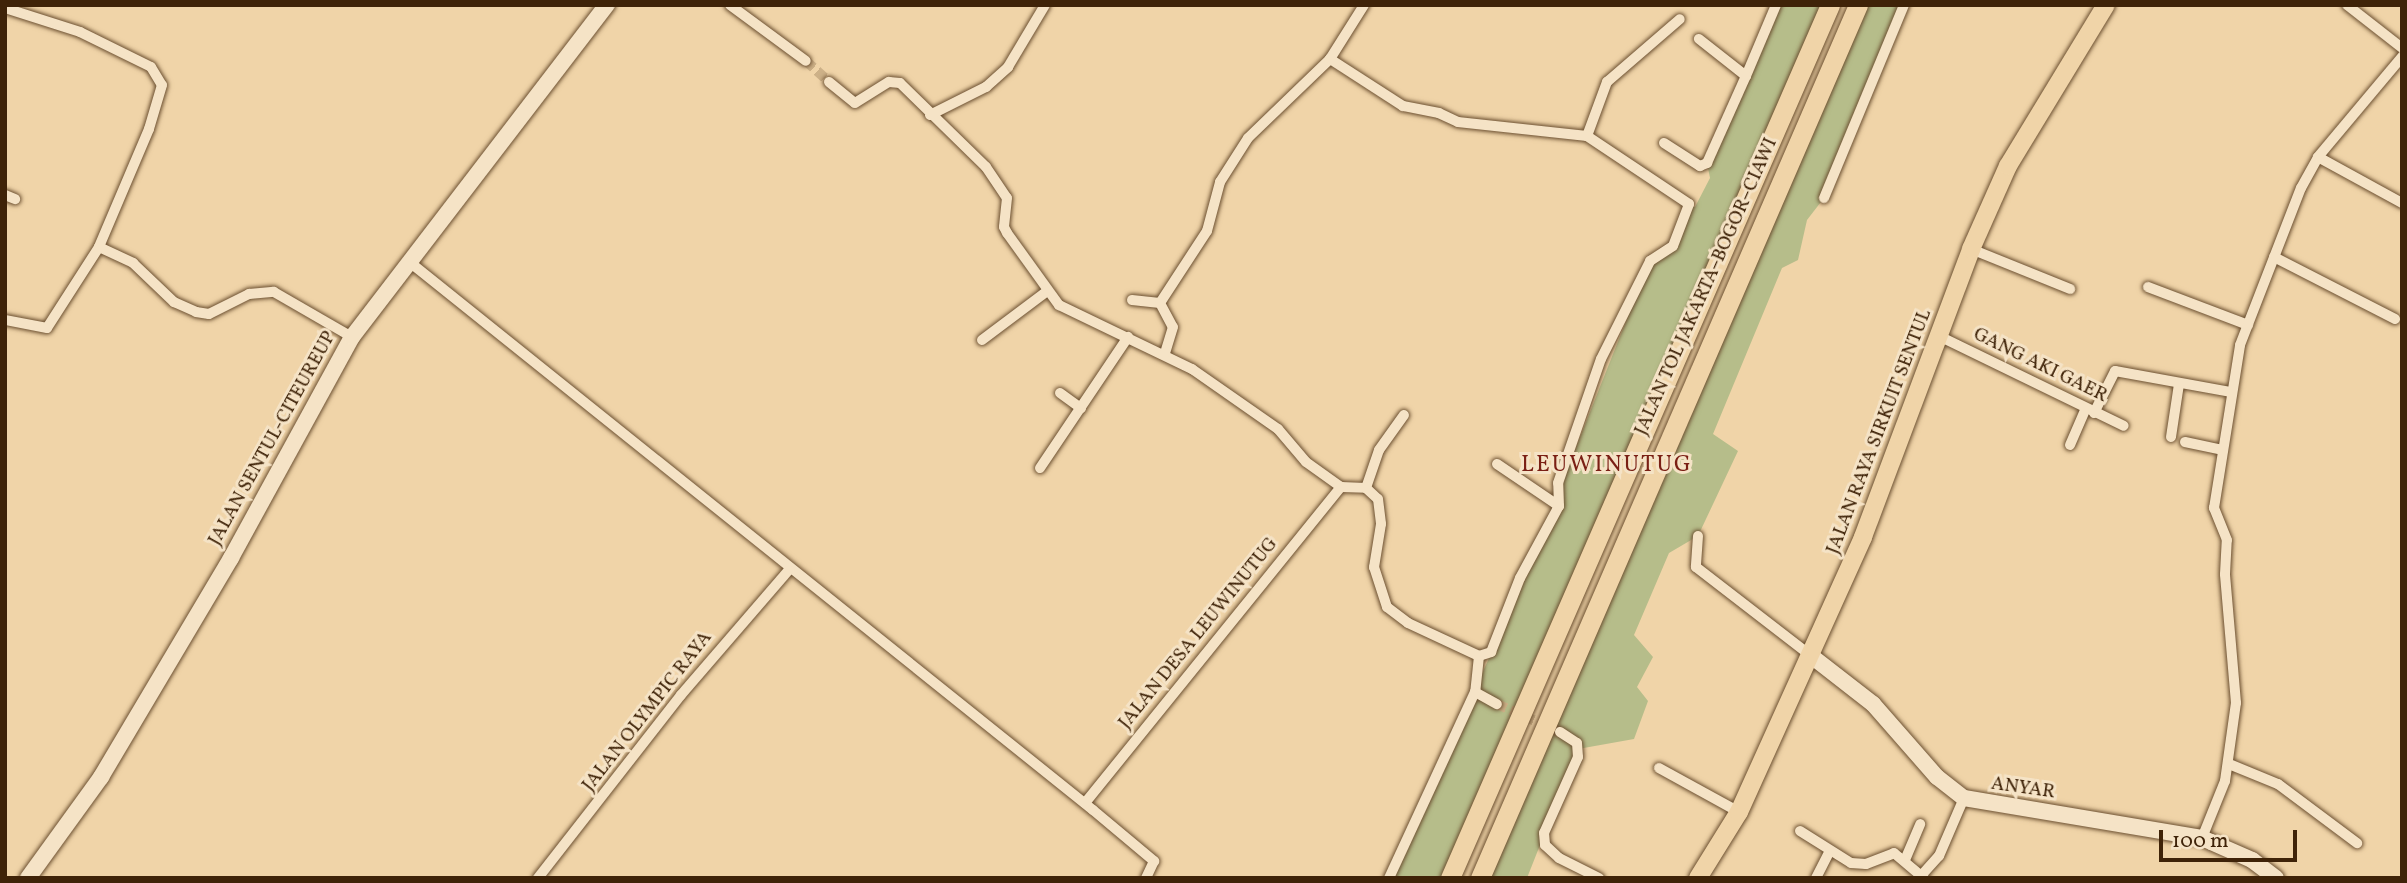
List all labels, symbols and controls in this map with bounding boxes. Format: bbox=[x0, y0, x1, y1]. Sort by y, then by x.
street label: JALAN TOL JAKARTA–BOGOR–CIAWI bbox=[1631, 134, 1783, 440]
street label: JALAN RAYA SIRKUIT SENTUL bbox=[1823, 306, 1937, 558]
street label: GANG AKI GAER bbox=[1969, 324, 2111, 408]
street label: JALAN SENTUL-CITEUREUP bbox=[204, 328, 342, 550]
district label: LEUWINUTUG bbox=[1522, 451, 1692, 479]
street label: JALAN DESA LEUWINUTUG bbox=[1115, 534, 1283, 734]
street label: JALAN OLYMPIC RAYA bbox=[578, 627, 718, 797]
street label: ANYAR bbox=[1989, 773, 2057, 805]
scale bar bbox=[2162, 816, 2300, 860]
text: 100 m bbox=[2172, 827, 2229, 856]

